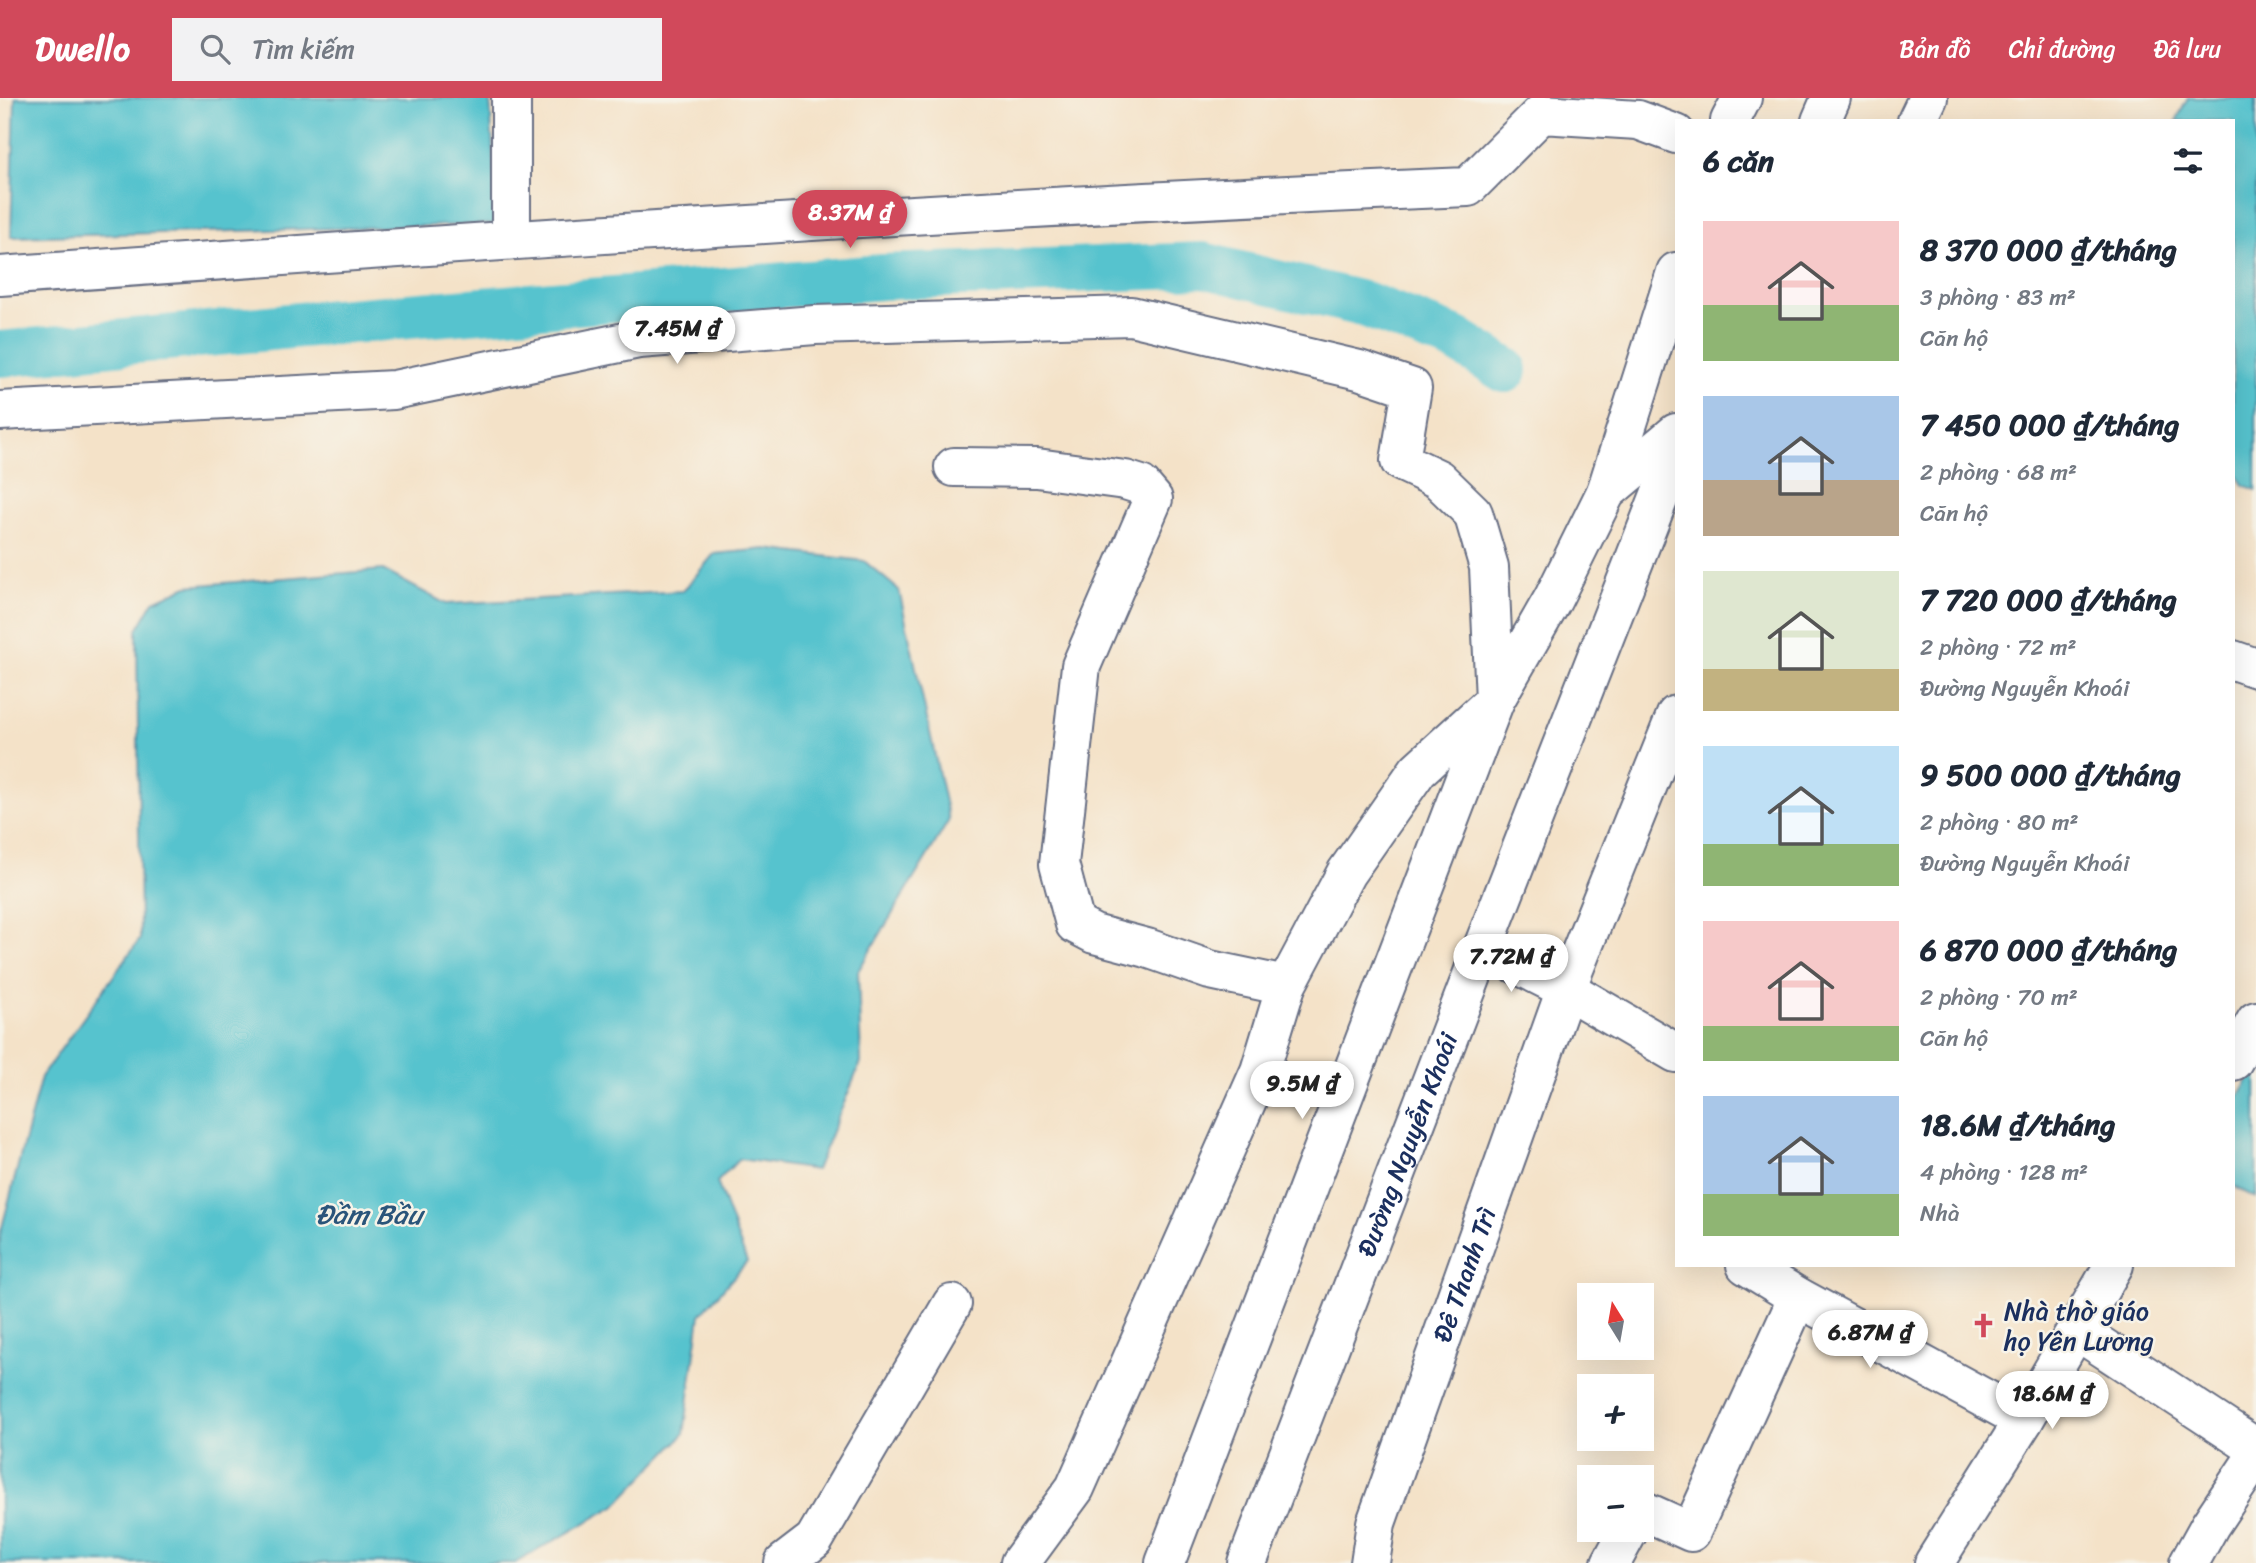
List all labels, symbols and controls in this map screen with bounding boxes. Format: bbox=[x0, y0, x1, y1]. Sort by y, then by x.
search box bbox=[172, 18, 662, 81]
text: Dwello bbox=[35, 20, 130, 78]
text: Tìm kiếm bbox=[252, 26, 355, 72]
text: Bản đồ bbox=[1899, 28, 1970, 70]
text: Chỉ đường bbox=[2008, 28, 2116, 70]
text: Đã lưu bbox=[2154, 28, 2221, 70]
icon: search bbox=[196, 30, 234, 68]
text: 6 căn bbox=[1703, 134, 1774, 188]
icon: filters bbox=[2169, 142, 2207, 180]
pin: 8.37M ₫ bbox=[785, 190, 915, 250]
text: 8.37M ₫ bbox=[808, 192, 892, 233]
text: 8 370 000 ₫/tháng bbox=[1920, 223, 2177, 277]
icon: home bbox=[1759, 249, 1843, 333]
text: 3 phòng · 83 m² bbox=[1920, 277, 2076, 318]
pin: 7.45M ₫ bbox=[612, 306, 742, 366]
text: 7.45M ₫ bbox=[634, 308, 720, 349]
text: Căn hộ bbox=[1920, 318, 1988, 359]
text: 7 450 000 ₫/tháng bbox=[1920, 398, 2179, 452]
icon: home bbox=[1759, 424, 1843, 508]
text: 2 phòng · 68 m² bbox=[1920, 452, 2077, 493]
text: Căn hộ bbox=[1920, 493, 1988, 534]
text: 7 720 000 ₫/tháng bbox=[1920, 573, 2177, 627]
icon: home bbox=[1759, 599, 1843, 683]
text: 2 phòng · 72 m² bbox=[1920, 627, 2076, 668]
text: Đường Nguyễn Khoái bbox=[1920, 668, 2129, 709]
text: 9 500 000 ₫/tháng bbox=[1920, 748, 2181, 802]
icon: home bbox=[1759, 774, 1843, 858]
text: 2 phòng · 80 m² bbox=[1920, 802, 2078, 843]
text: Đường Nguyễn Khoái bbox=[1920, 843, 2129, 884]
text: 6 870 000 ₫/tháng bbox=[1920, 923, 2178, 977]
pin: 7.72M ₫ bbox=[1446, 934, 1576, 994]
text: 7.72M ₫ bbox=[1469, 936, 1553, 977]
icon: home bbox=[1759, 949, 1843, 1033]
text: 2 phòng · 70 m² bbox=[1920, 977, 2078, 1018]
text: Căn hộ bbox=[1920, 1018, 1988, 1059]
street label: Đường Nguyễn Khoái bbox=[1343, 1025, 1471, 1263]
pin: 9.5M ₫ bbox=[1245, 1062, 1359, 1121]
text: 9.5M ₫ bbox=[1266, 1063, 1338, 1104]
text: 18.6M ₫/tháng bbox=[1920, 1098, 2115, 1152]
icon: home bbox=[1759, 1124, 1843, 1208]
text: 4 phòng · 128 m² bbox=[1920, 1152, 2088, 1193]
water label: Đầm Bầu bbox=[316, 1190, 426, 1239]
text: Nhà bbox=[1920, 1193, 1960, 1234]
street label: Đê Thanh Trì bbox=[1419, 1201, 1510, 1349]
north arrow bbox=[1577, 1283, 1654, 1360]
map controls bbox=[1577, 1283, 1654, 1542]
place label: Nhà thờ giáo họ Yên Lương bbox=[2003, 1288, 2154, 1364]
pin: 6.87M ₫ bbox=[1805, 1310, 1935, 1370]
text: 6.87M ₫ bbox=[1828, 1312, 1912, 1353]
church icon: Nhà thờ giáo họ Yên Lương bbox=[1970, 1312, 1998, 1340]
pin: 18.6M ₫ bbox=[1987, 1372, 2117, 1431]
text: 18.6M ₫ bbox=[2012, 1373, 2092, 1414]
button: + bbox=[1577, 1374, 1654, 1451]
button: − bbox=[1577, 1465, 1654, 1542]

